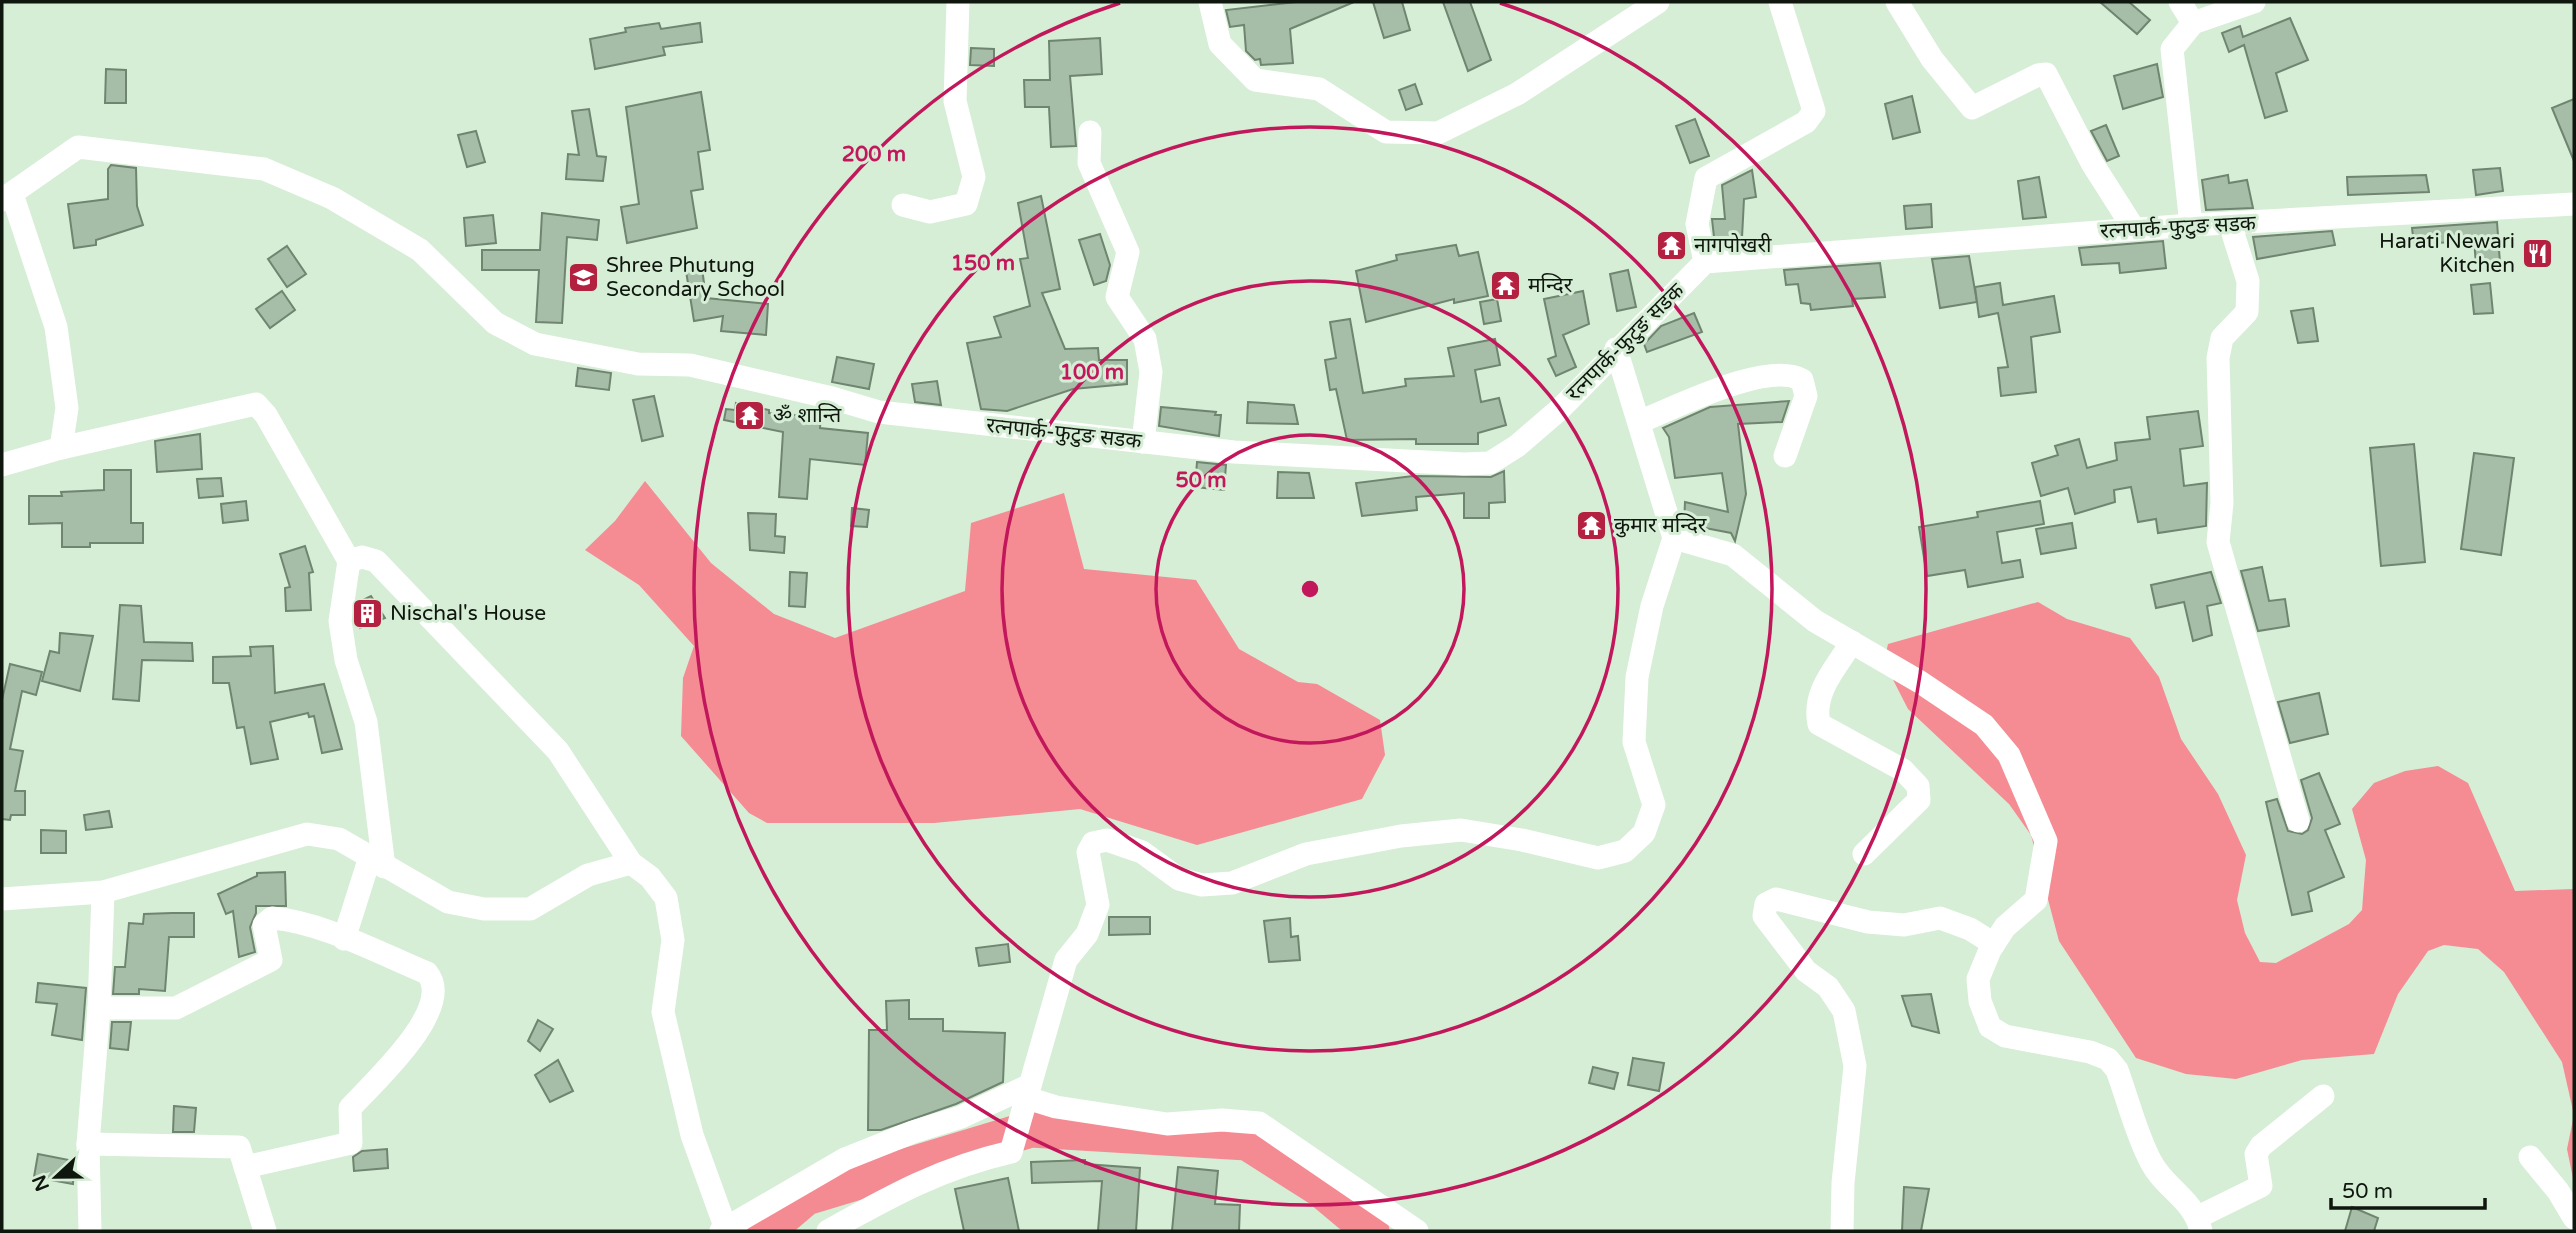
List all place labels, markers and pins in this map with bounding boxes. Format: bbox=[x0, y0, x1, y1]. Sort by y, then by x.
temple icon: नागपोखरी bbox=[1654, 228, 1688, 262]
place label: Harati Newari Kitchen bbox=[2379, 229, 2515, 278]
place label: नागपोखरी bbox=[1694, 233, 1772, 258]
restaurant icon: Harati Newari Kitchen bbox=[2521, 236, 2555, 270]
place label: Shree Phutung Secondary School bbox=[606, 253, 785, 302]
school or university icon: Shree Phutung Secondary School bbox=[566, 260, 600, 294]
temple icon: मन्दिर bbox=[1488, 268, 1522, 302]
place label: मन्दिर bbox=[1528, 273, 1573, 298]
temple icon: ॐ शान्ति bbox=[733, 398, 767, 432]
place label: ॐ शान्ति bbox=[773, 403, 842, 428]
temple icon: कुमार मन्दिर bbox=[1574, 508, 1608, 542]
place label: कुमार मन्दिर bbox=[1614, 513, 1707, 538]
centre of rings bbox=[1298, 577, 1322, 601]
building icon: Nischal's House bbox=[350, 596, 384, 630]
place label: Nischal's House bbox=[390, 601, 546, 626]

